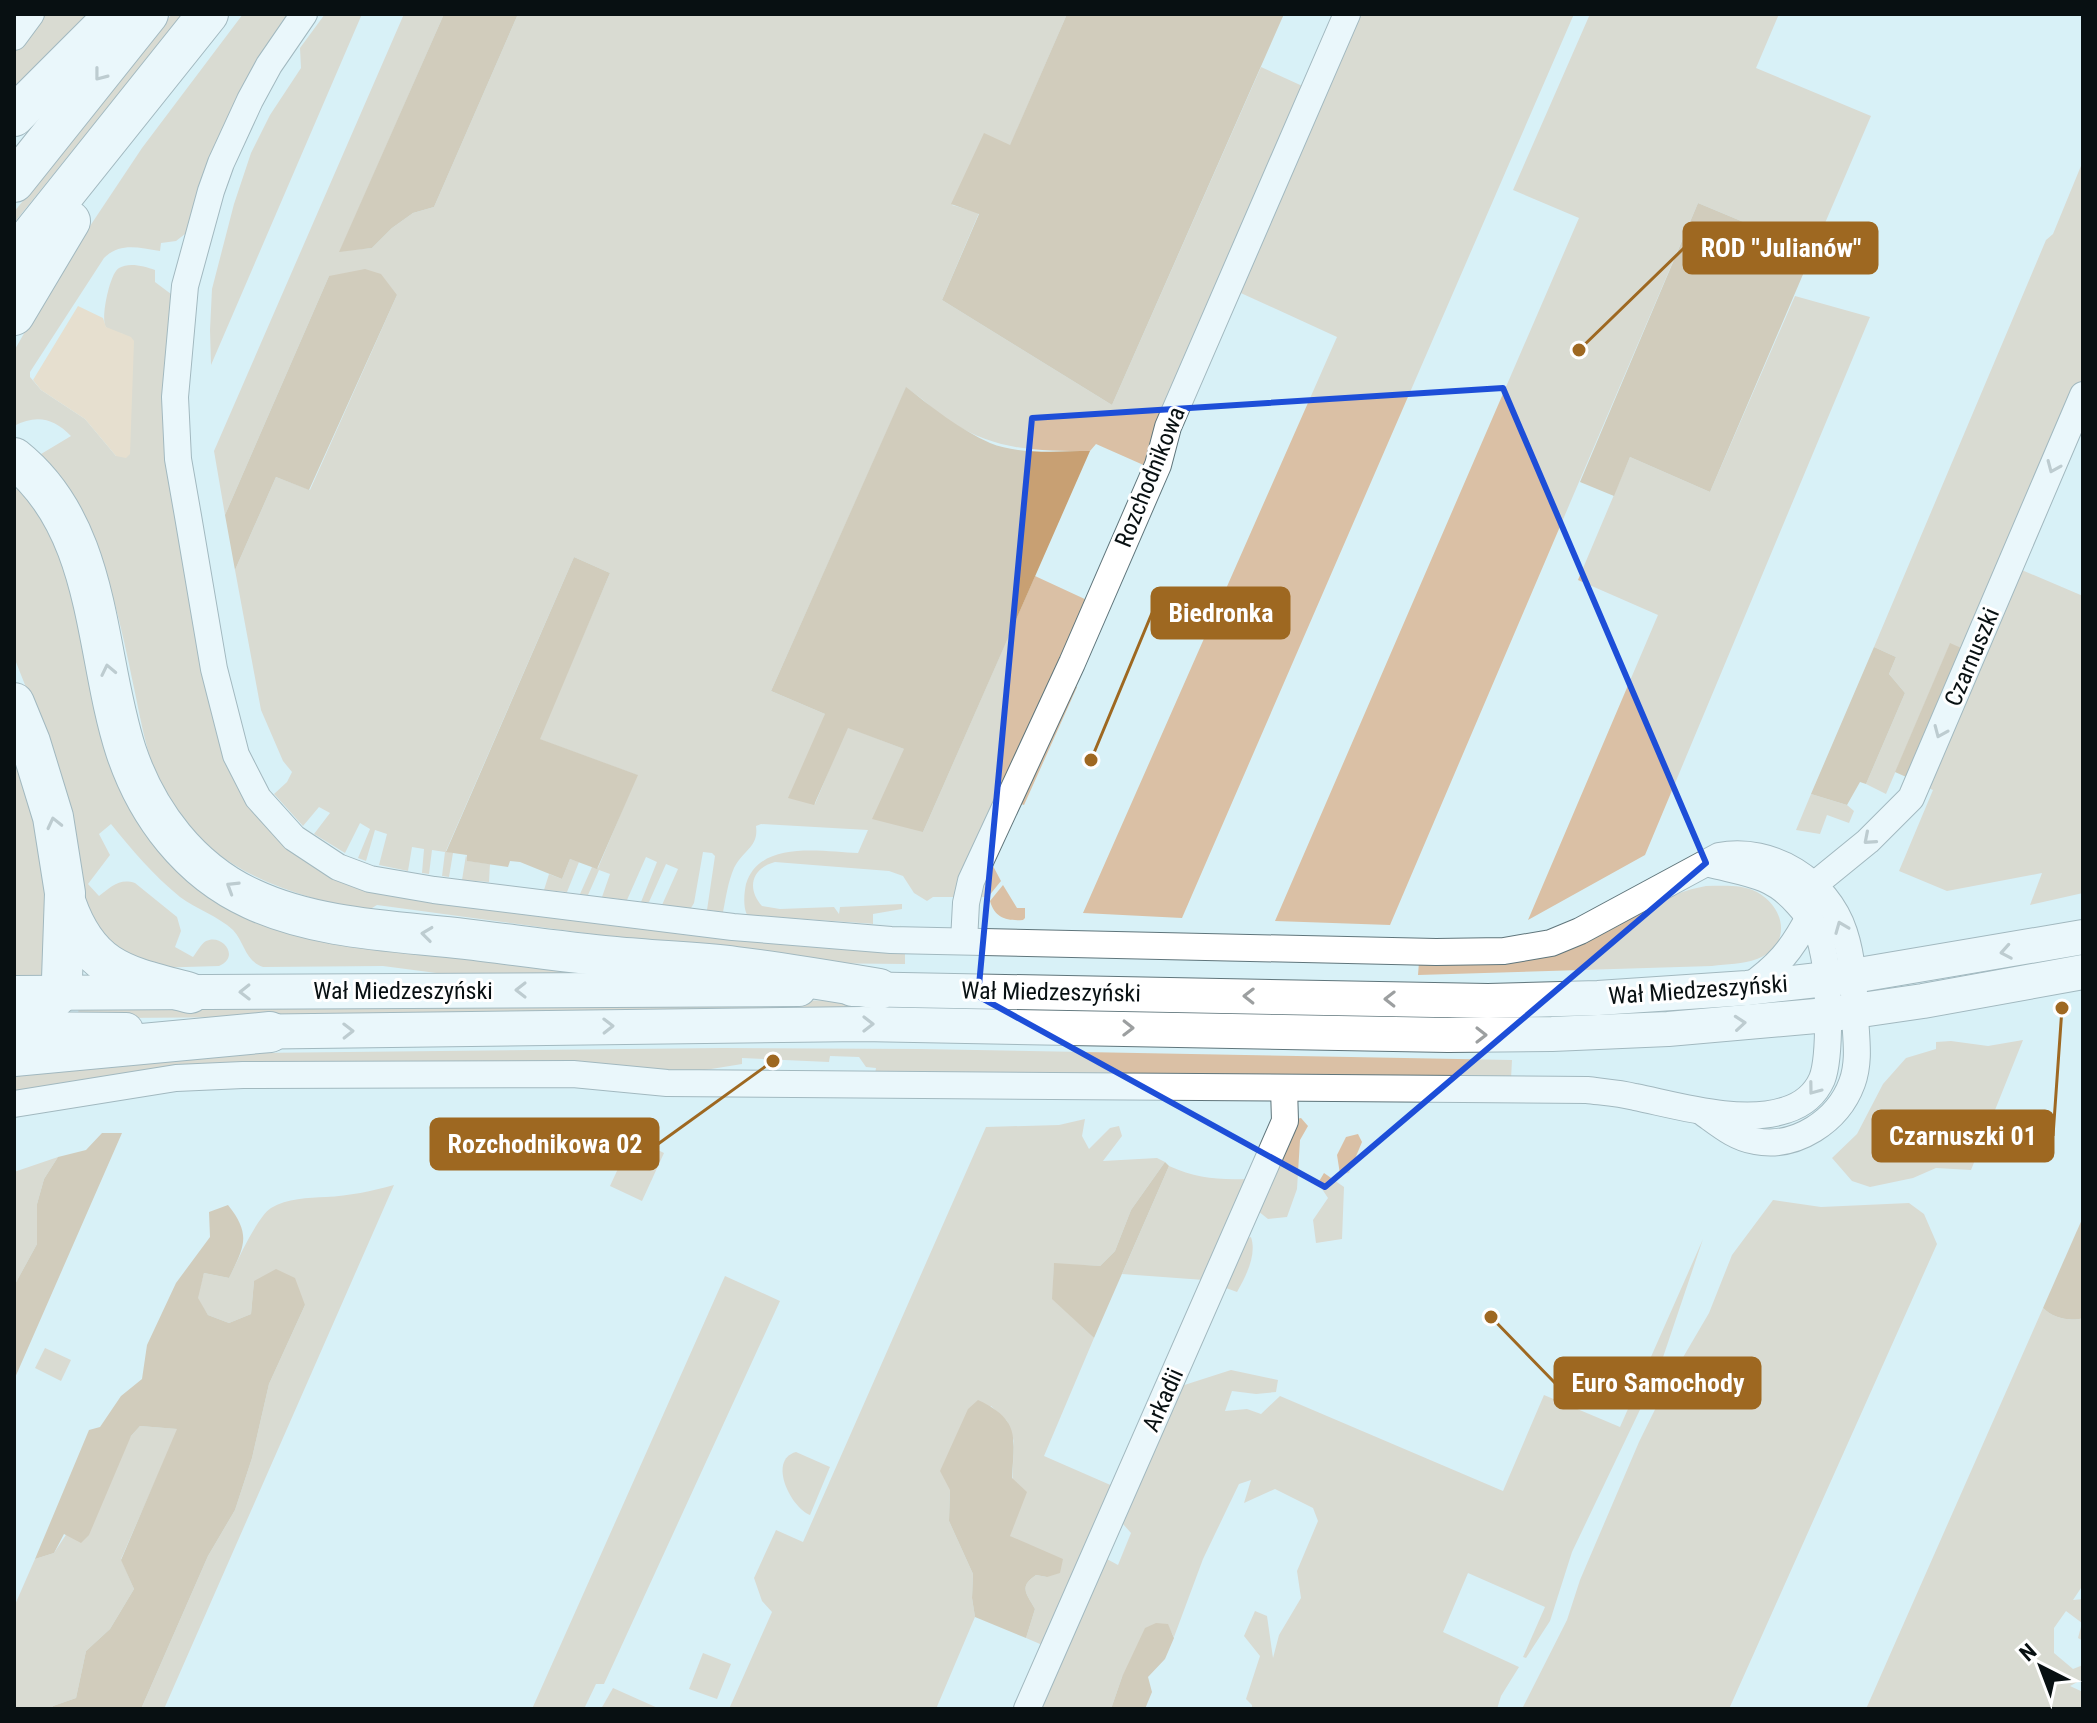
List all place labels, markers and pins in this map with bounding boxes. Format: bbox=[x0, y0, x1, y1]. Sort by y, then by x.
callout: ROD "Julianów" bbox=[1684, 223, 1877, 273]
callout: Biedronka bbox=[1152, 588, 1289, 638]
callout: Czarnuszki 01 bbox=[1873, 1111, 2053, 1161]
callout: Rozchodnikowa 02 bbox=[431, 1119, 658, 1169]
callout: Euro Samochody bbox=[1555, 1358, 1760, 1408]

